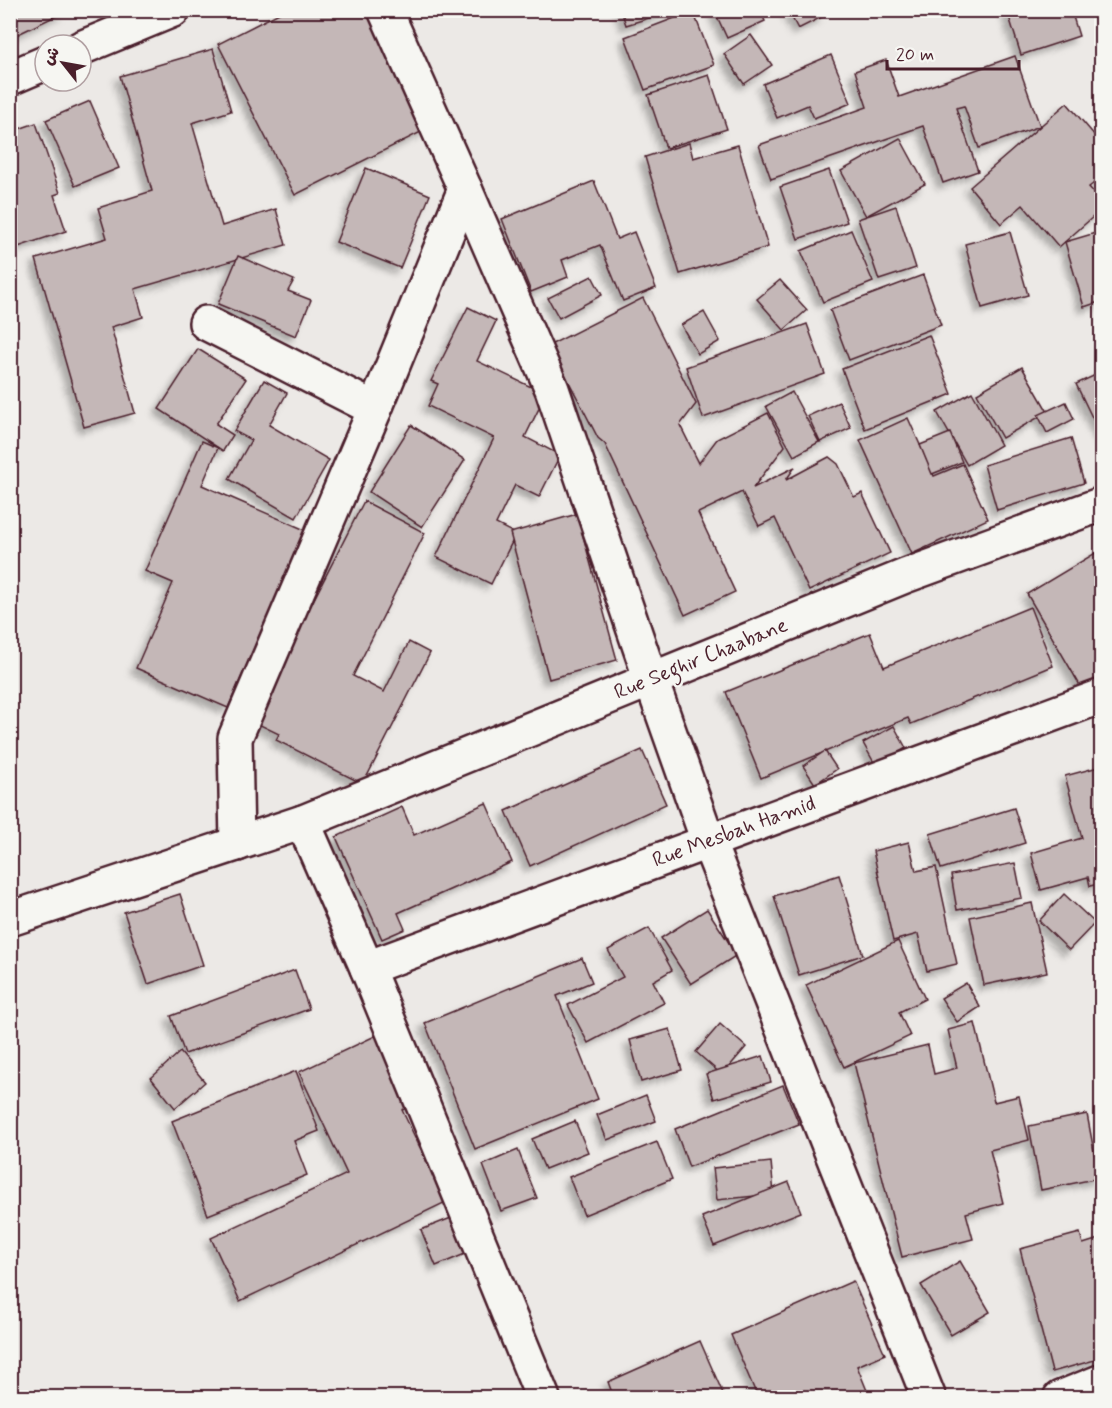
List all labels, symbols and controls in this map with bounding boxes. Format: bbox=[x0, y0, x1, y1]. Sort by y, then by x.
north arrow bbox=[33, 33, 93, 93]
scale bar bbox=[887, 33, 1019, 71]
text: ش bbox=[38, 43, 65, 69]
text: 20 m bbox=[896, 43, 934, 67]
street label: Rue Seghir Chaabane bbox=[610, 611, 793, 708]
street label: Rue Mesbah Hamid bbox=[649, 789, 819, 875]

